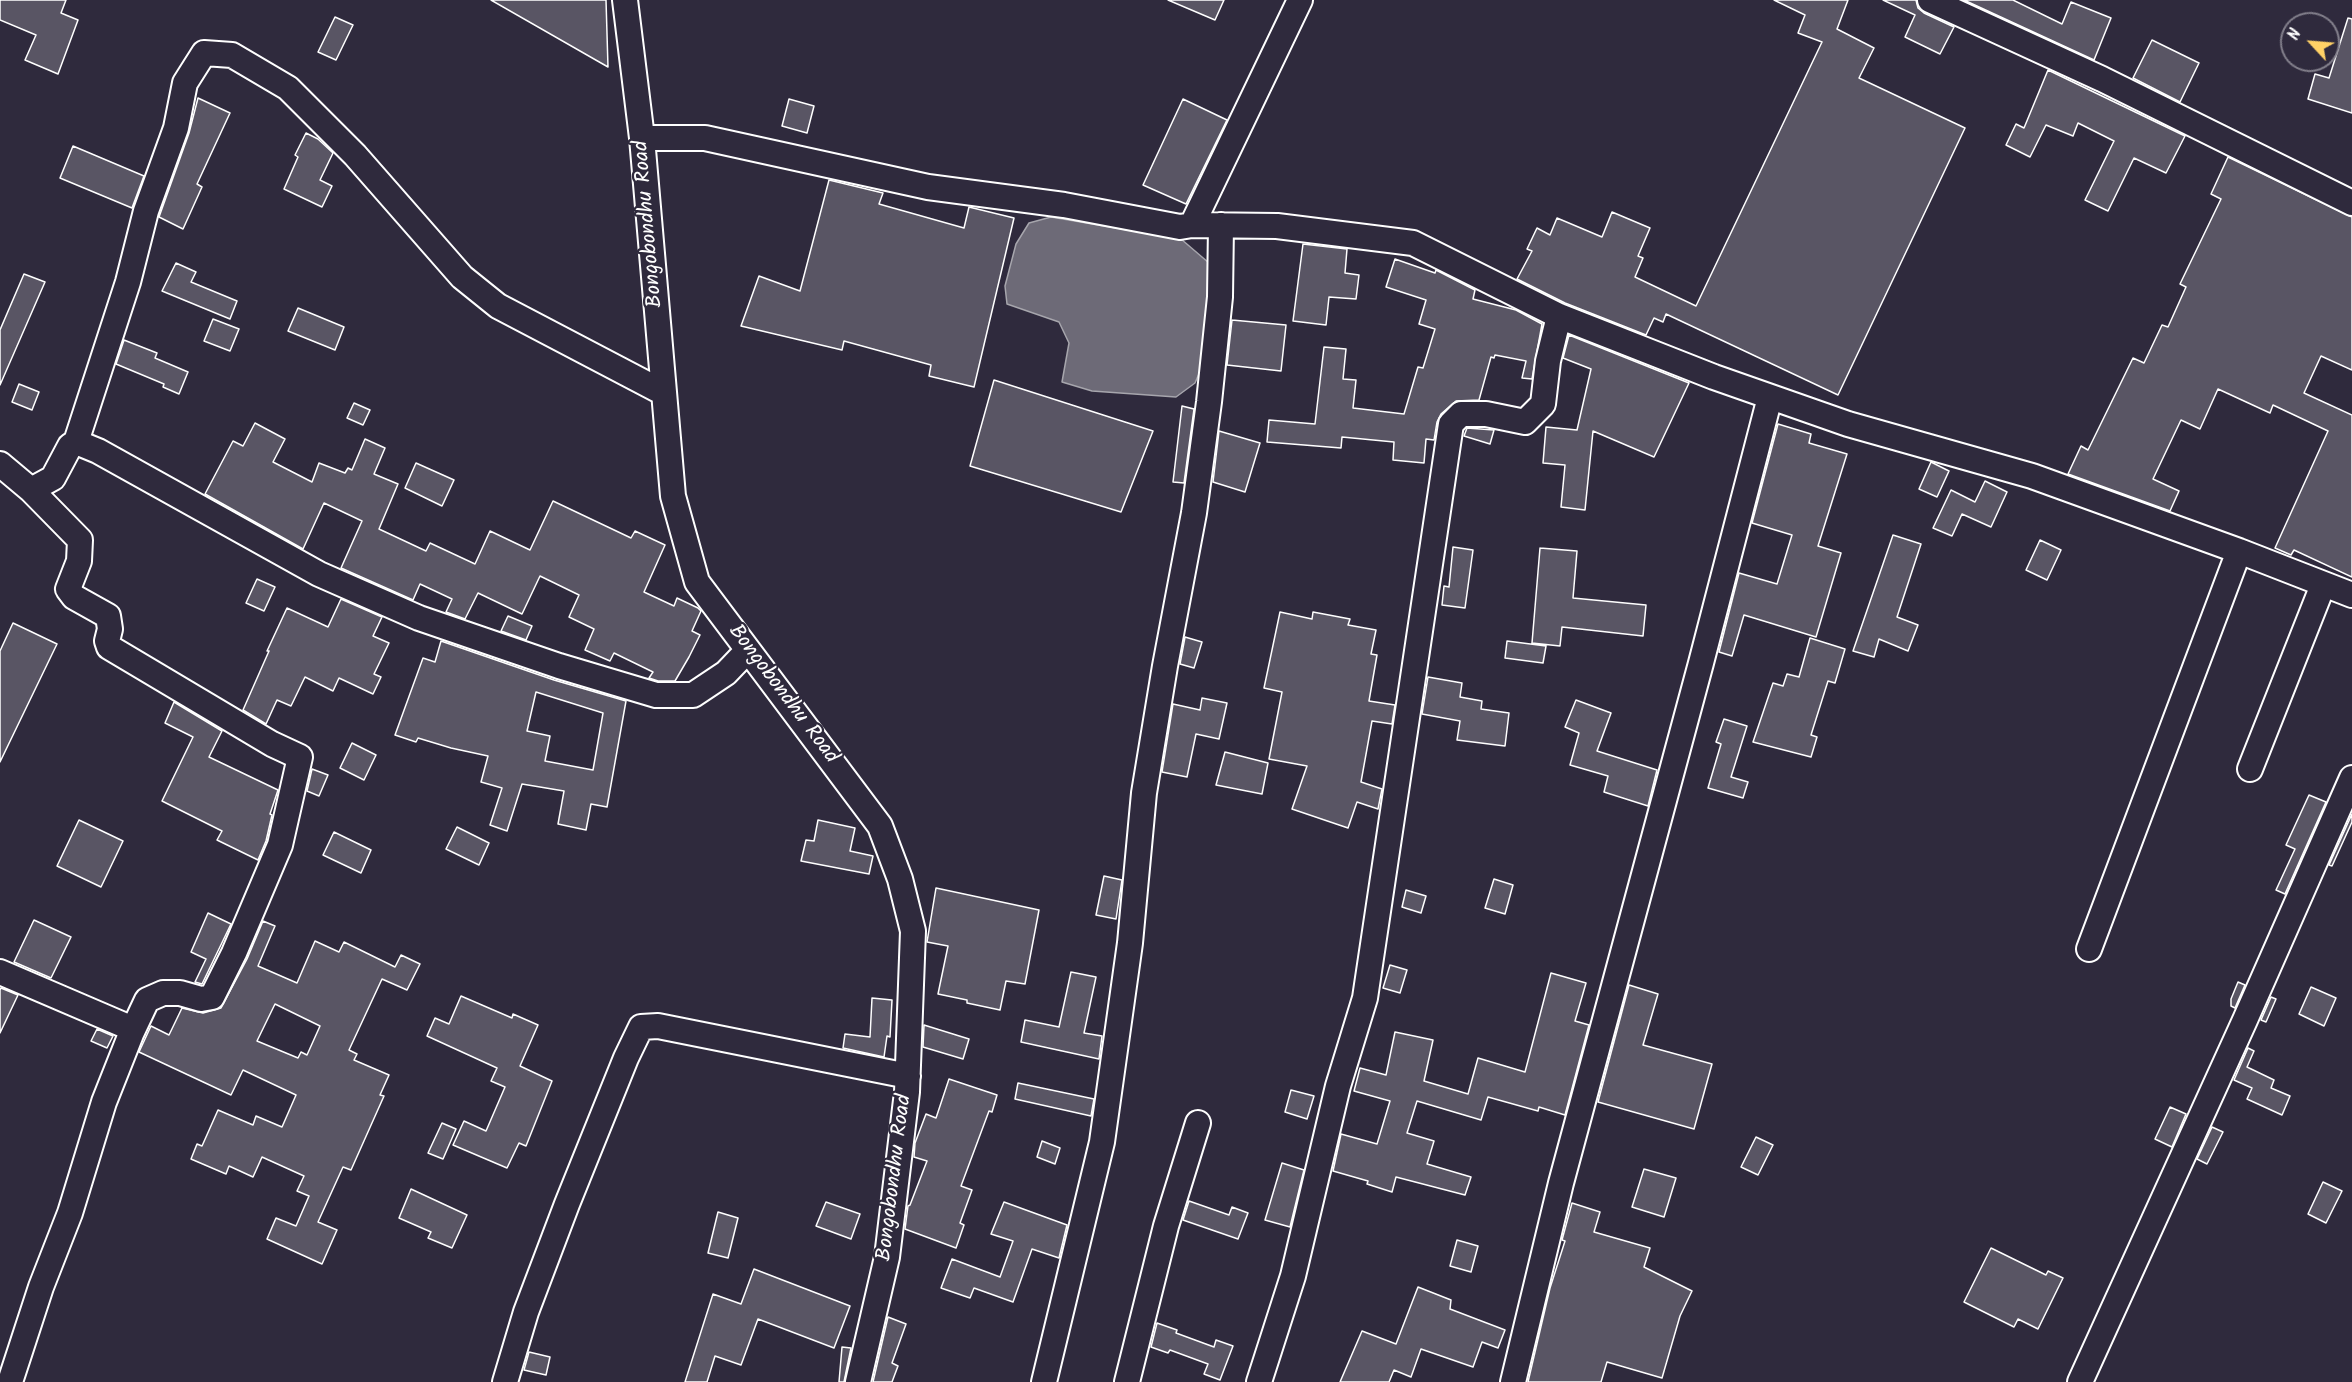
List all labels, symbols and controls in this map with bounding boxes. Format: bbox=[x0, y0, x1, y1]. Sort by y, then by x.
north arrow bbox=[2280, 12, 2340, 72]
text: N bbox=[2282, 25, 2309, 45]
street label: Bongobondhu Road bbox=[630, 139, 670, 309]
street label: Bongobondhu Road bbox=[721, 620, 843, 770]
street label: Bongobondhu Road bbox=[873, 1093, 919, 1263]

